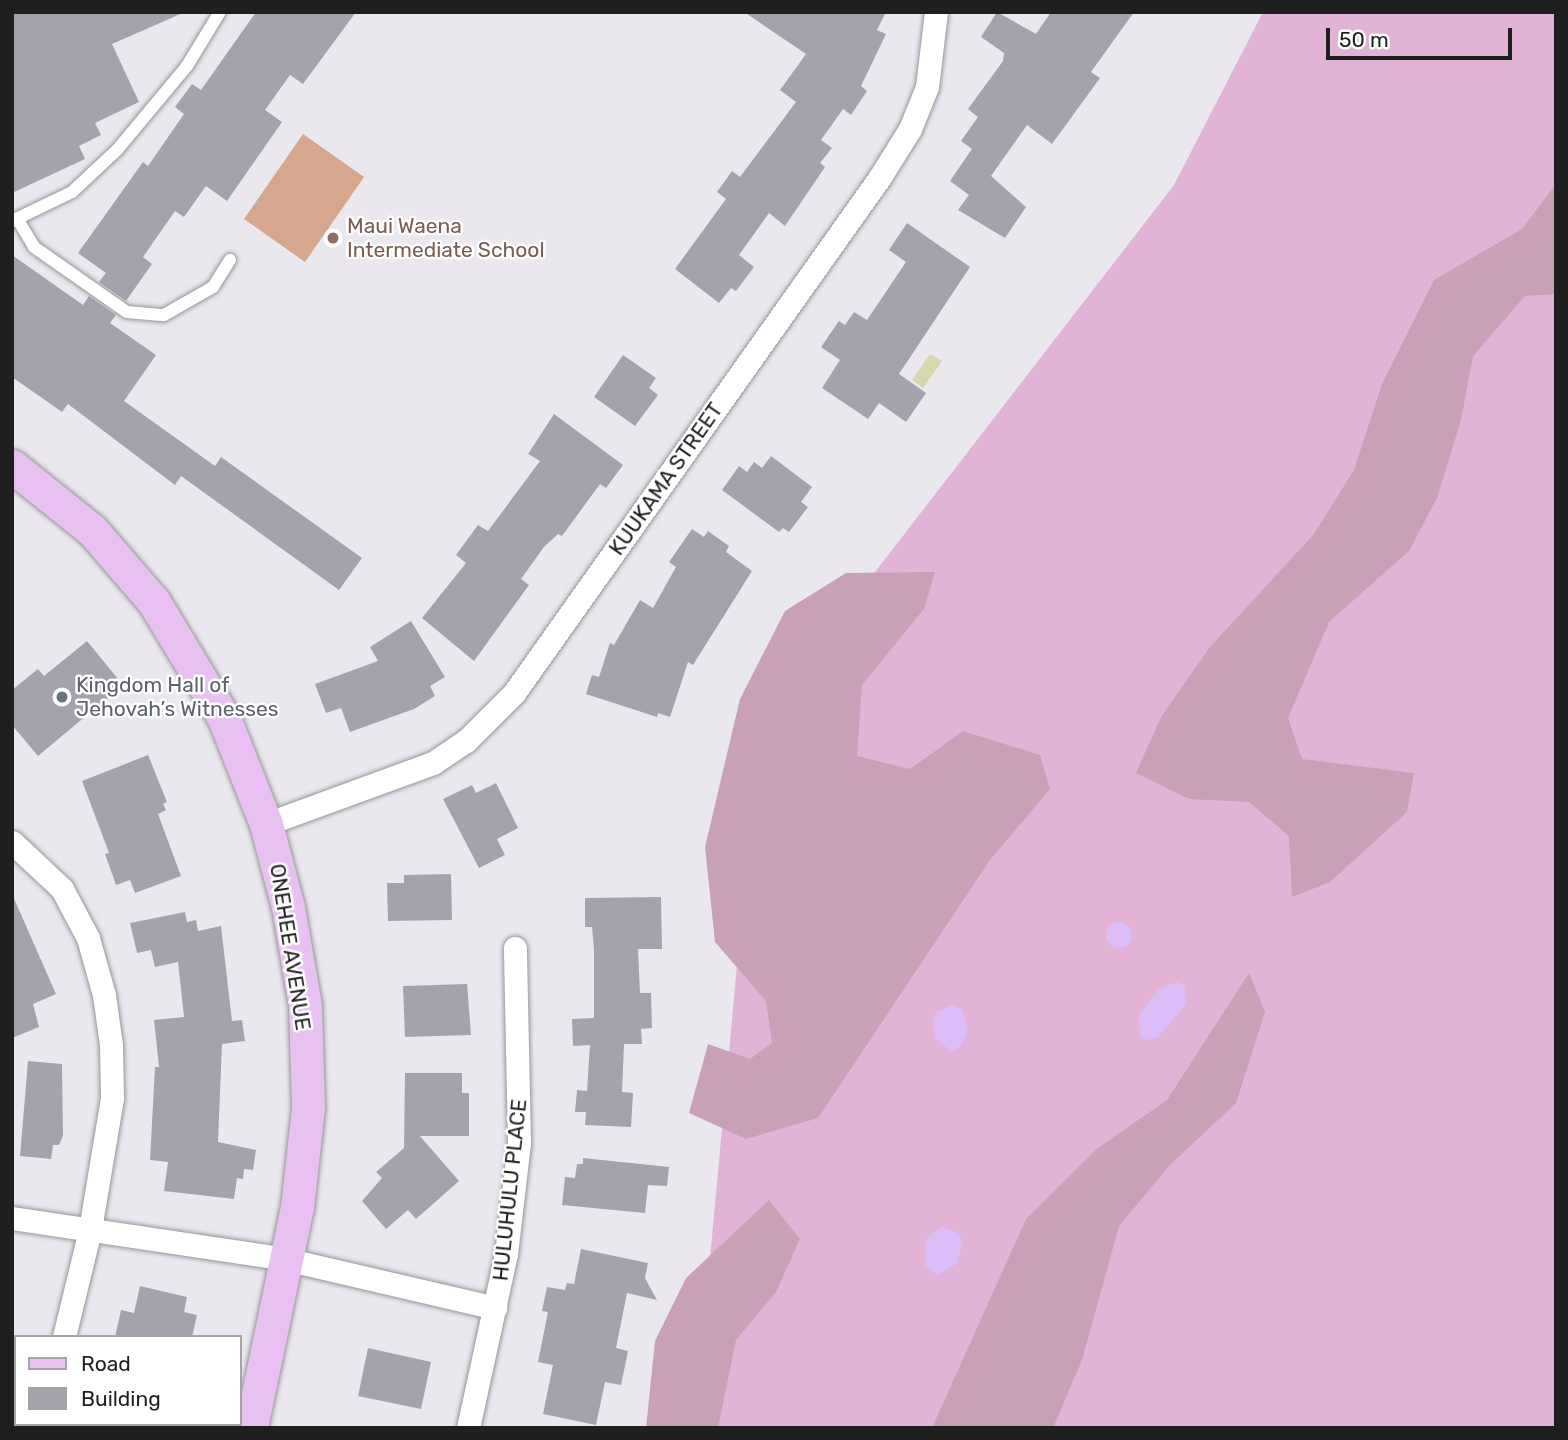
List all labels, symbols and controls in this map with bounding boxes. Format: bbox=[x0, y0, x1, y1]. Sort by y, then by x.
scale bar bbox=[1330, 14, 1516, 58]
text: 50 m bbox=[1339, 27, 1389, 52]
place label: Maui Waena Intermediate School bbox=[347, 213, 545, 263]
marker: Maui Waena Intermediate School bbox=[325, 230, 341, 246]
street label: KUUKAMA STREET bbox=[604, 398, 728, 560]
place label: Kingdom Hall of Jehovah’s Witnesses bbox=[76, 672, 279, 722]
marker: Kingdom Hall of Jehovah’s Witnesses bbox=[54, 689, 70, 705]
street label: ONEHEE AVENUE bbox=[264, 862, 316, 1032]
street label: HULUHULU PLACE bbox=[488, 1098, 532, 1282]
legend bbox=[14, 1335, 242, 1426]
text: Road bbox=[81, 1351, 131, 1376]
text: Building bbox=[81, 1386, 161, 1411]

